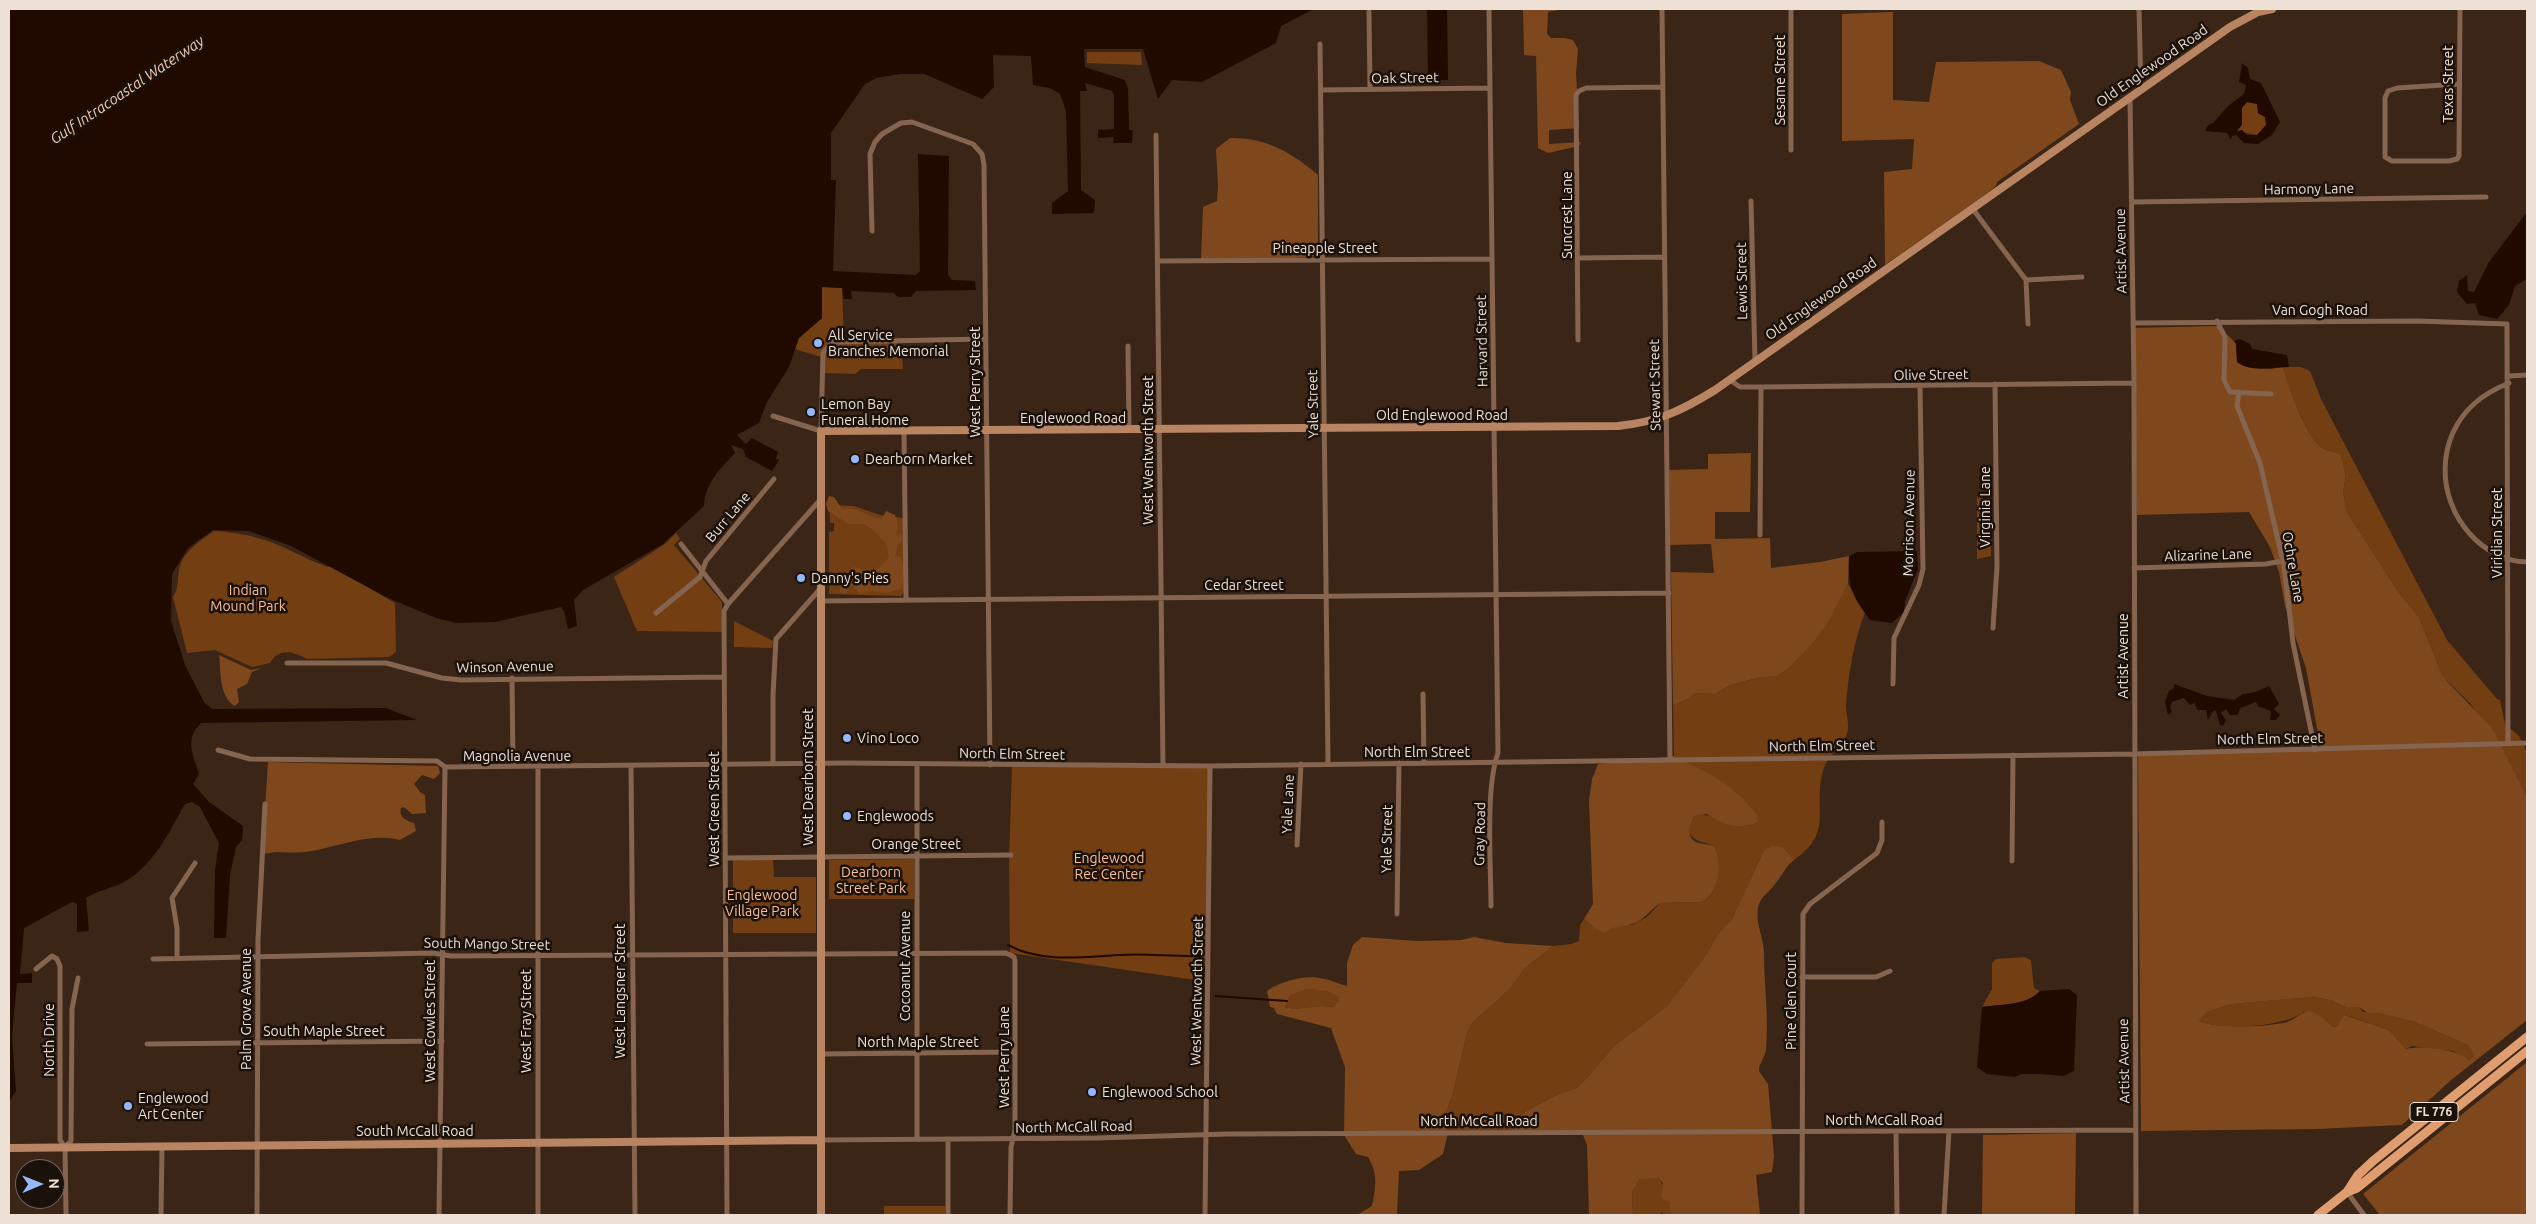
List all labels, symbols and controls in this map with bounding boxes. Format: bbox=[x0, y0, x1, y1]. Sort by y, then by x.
street label: Old Englewood Road bbox=[2093, 21, 2211, 111]
water label: Gulf Intracoastal Waterway bbox=[47, 32, 207, 148]
street label: Sesame Street bbox=[1772, 35, 1788, 125]
street label: Texas Street bbox=[2440, 45, 2456, 123]
street label: Oak Street bbox=[1371, 69, 1439, 87]
street label: Suncrest Lane bbox=[1559, 171, 1575, 259]
street label: Harmony Lane bbox=[2264, 180, 2354, 198]
street label: Artist Avenue bbox=[2112, 208, 2130, 294]
street label: Pineapple Street bbox=[1273, 240, 1377, 256]
street label: Lewis Street bbox=[1733, 242, 1751, 320]
street label: Old Englewood Road bbox=[1762, 254, 1880, 344]
street label: Harvard Street bbox=[1473, 295, 1491, 387]
street label: Van Gogh Road bbox=[2272, 302, 2368, 318]
street label: West Perry Street bbox=[967, 326, 983, 438]
place label: All Service Branches Memorial bbox=[828, 327, 949, 360]
marker: All Service Branches Memorial bbox=[812, 337, 824, 349]
street label: Stewart Street bbox=[1646, 339, 1664, 431]
street label: Olive Street bbox=[1893, 366, 1969, 384]
street label: Yale Street bbox=[1304, 370, 1322, 438]
street label: West Wentworth Street bbox=[1140, 375, 1156, 525]
place label: Lemon Bay Funeral Home bbox=[821, 396, 909, 428]
marker: Lemon Bay Funeral Home bbox=[805, 406, 817, 418]
street label: Old Englewood Road bbox=[1376, 407, 1508, 423]
street label: Englewood Road bbox=[1020, 410, 1126, 426]
place label: Dearborn Market bbox=[865, 451, 973, 467]
marker: Dearborn Market bbox=[849, 453, 861, 465]
street label: Virginia Lane bbox=[1977, 466, 1993, 548]
street label: Morrison Avenue bbox=[1900, 469, 1918, 577]
street label: Burr Lane bbox=[702, 488, 754, 546]
street label: Viridian Street bbox=[2489, 488, 2505, 578]
street label: Ochre Lane bbox=[2279, 530, 2307, 604]
street label: Alizarine Lane bbox=[2164, 545, 2252, 565]
place label: Danny's Pies bbox=[811, 570, 889, 586]
marker: Danny's Pies bbox=[795, 572, 807, 584]
street label: Cedar Street bbox=[1204, 577, 1284, 593]
park label: Indian Mound Park bbox=[210, 582, 286, 614]
street label: Artist Avenue bbox=[2115, 613, 2131, 699]
street label: Winson Avenue bbox=[456, 658, 554, 676]
street label: West Dearborn Street bbox=[800, 708, 816, 846]
place label: Vino Loco bbox=[857, 730, 919, 746]
street label: North Elm Street bbox=[2217, 730, 2323, 748]
marker: Vino Loco bbox=[841, 732, 853, 744]
street label: North Elm Street bbox=[1769, 737, 1875, 755]
street label: North Elm Street bbox=[1364, 744, 1470, 760]
street label: North Elm Street bbox=[959, 745, 1065, 763]
street label: Magnolia Avenue bbox=[463, 748, 571, 764]
street label: West Green Street bbox=[706, 751, 722, 867]
street label: Yale Lane bbox=[1279, 774, 1297, 834]
street label: Gray Road bbox=[1471, 802, 1489, 866]
street label: Yale Street bbox=[1378, 805, 1396, 873]
place label: Englewoods bbox=[857, 808, 934, 824]
marker: Englewoods bbox=[841, 810, 853, 822]
street label: Orange Street bbox=[871, 836, 961, 852]
park label: Englewood Rec Center bbox=[1074, 850, 1144, 882]
park label: Dearborn Street Park bbox=[836, 864, 906, 896]
park label: Englewood Village Park bbox=[725, 887, 799, 920]
street label: Cocoanut Avenue bbox=[897, 911, 913, 1021]
street label: West Wentworth Street bbox=[1187, 916, 1207, 1066]
street label: West Langsner Street bbox=[612, 923, 628, 1059]
street label: South Mango Street bbox=[424, 935, 550, 953]
street label: Palm Grove Avenue bbox=[238, 948, 254, 1070]
street label: Pine Glen Court bbox=[1783, 952, 1799, 1050]
street label: West Cowles Street bbox=[422, 960, 438, 1082]
street label: West Fray Street bbox=[518, 969, 534, 1073]
street label: North Drive bbox=[41, 1003, 57, 1077]
street label: West Perry Lane bbox=[996, 1006, 1012, 1108]
street label: Artist Avenue bbox=[2115, 1018, 2133, 1104]
street label: South Maple Street bbox=[263, 1023, 385, 1039]
street label: North Maple Street bbox=[857, 1034, 979, 1050]
place label: Englewood School bbox=[1102, 1084, 1218, 1100]
marker: Englewood School bbox=[1086, 1086, 1098, 1098]
place label: Englewood Art Center bbox=[138, 1090, 209, 1122]
marker: Englewood Art Center bbox=[122, 1100, 134, 1112]
road number: FL 776 bbox=[2410, 1102, 2458, 1122]
street label: North McCall Road bbox=[1825, 1112, 1943, 1128]
street label: North McCall Road bbox=[1420, 1113, 1538, 1129]
street label: North McCall Road bbox=[1015, 1118, 1133, 1136]
street label: South McCall Road bbox=[356, 1123, 474, 1139]
north arrow bbox=[15, 1159, 65, 1209]
text: N bbox=[46, 1178, 62, 1189]

